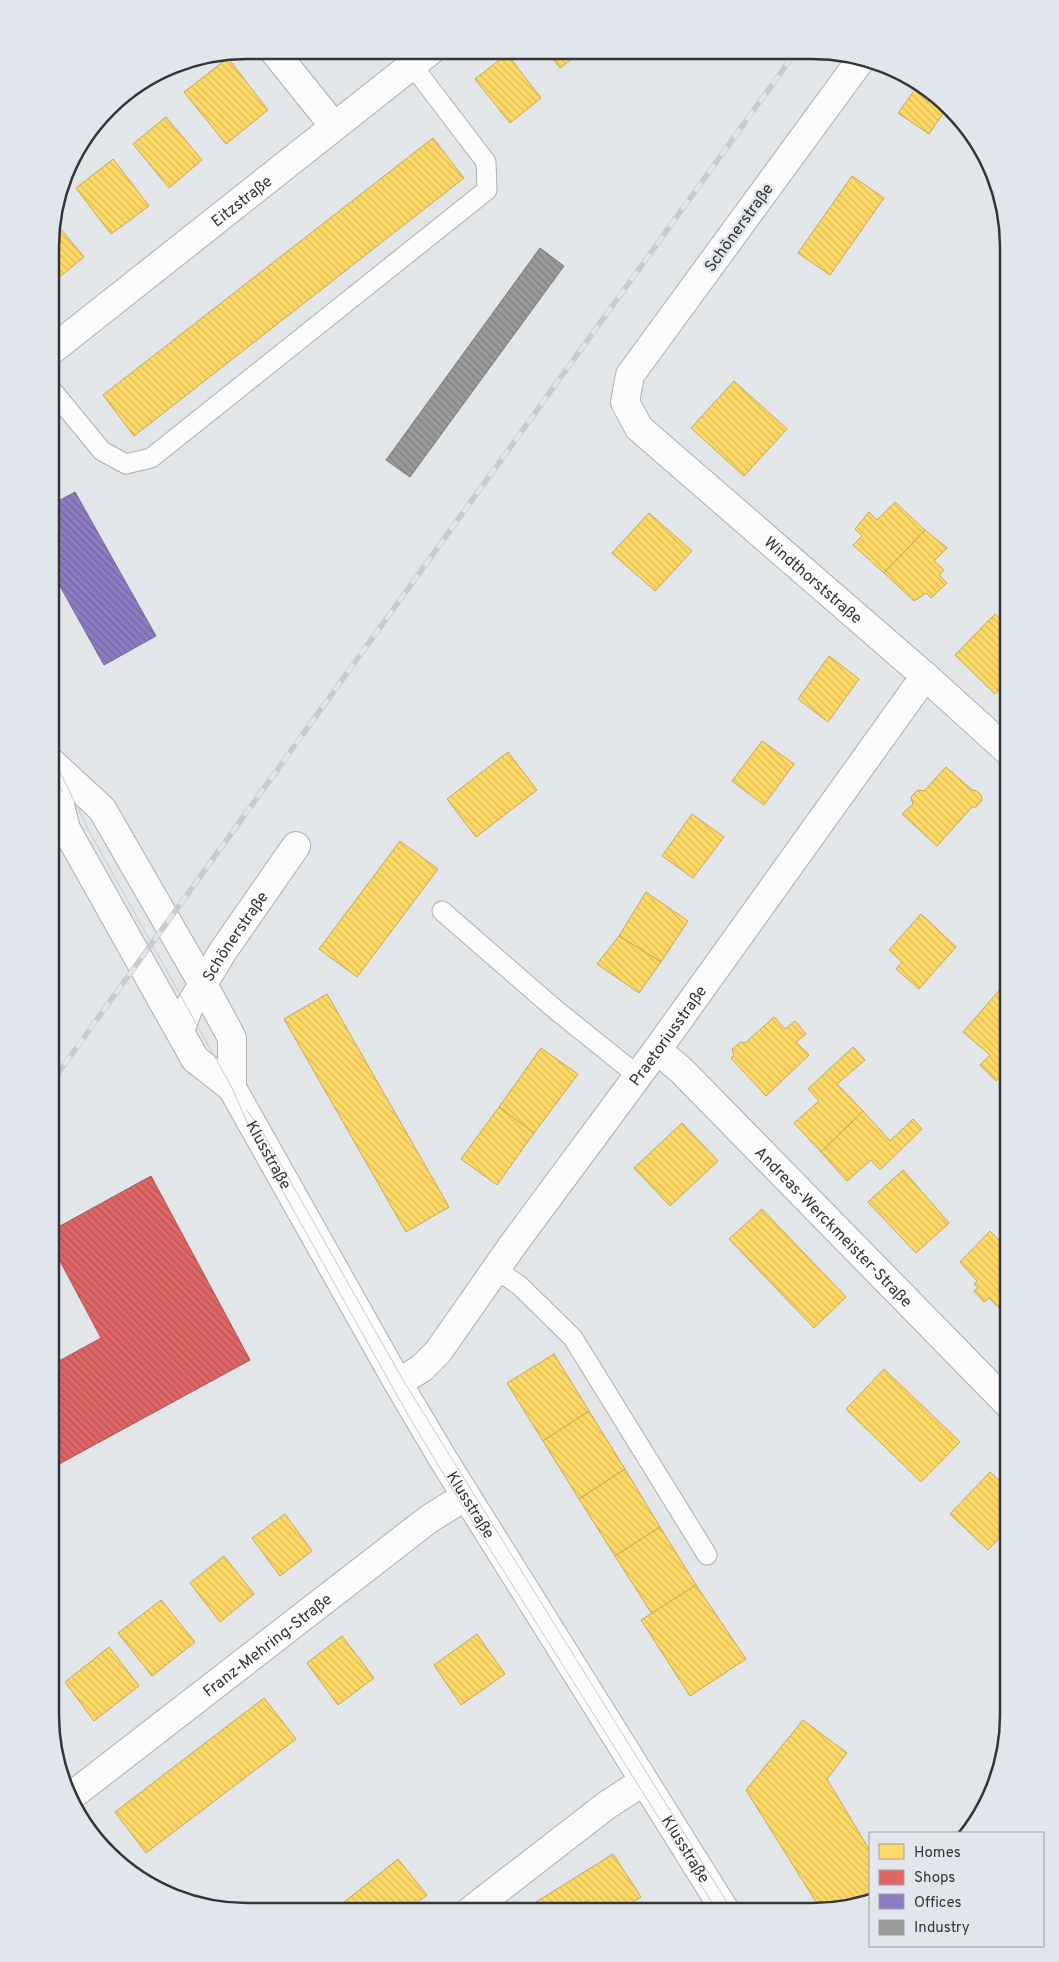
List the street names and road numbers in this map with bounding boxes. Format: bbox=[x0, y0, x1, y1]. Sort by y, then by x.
street label: Eitzstraße bbox=[208, 172, 277, 232]
street label: Schönerstraße bbox=[701, 180, 778, 276]
street label: Windthorststraße bbox=[759, 533, 866, 629]
street label: Schönerstraße bbox=[199, 888, 273, 986]
street label: Praetoriusstraße bbox=[626, 982, 712, 1091]
street label: Klusstraße bbox=[240, 1118, 295, 1194]
street label: Andreas-Werckmeister-Straße bbox=[750, 1143, 916, 1312]
street label: Klusstraße bbox=[441, 1468, 498, 1543]
street label: Franz-Mehring-Straße bbox=[200, 1590, 337, 1702]
street label: Klusstraße bbox=[656, 1812, 713, 1887]

